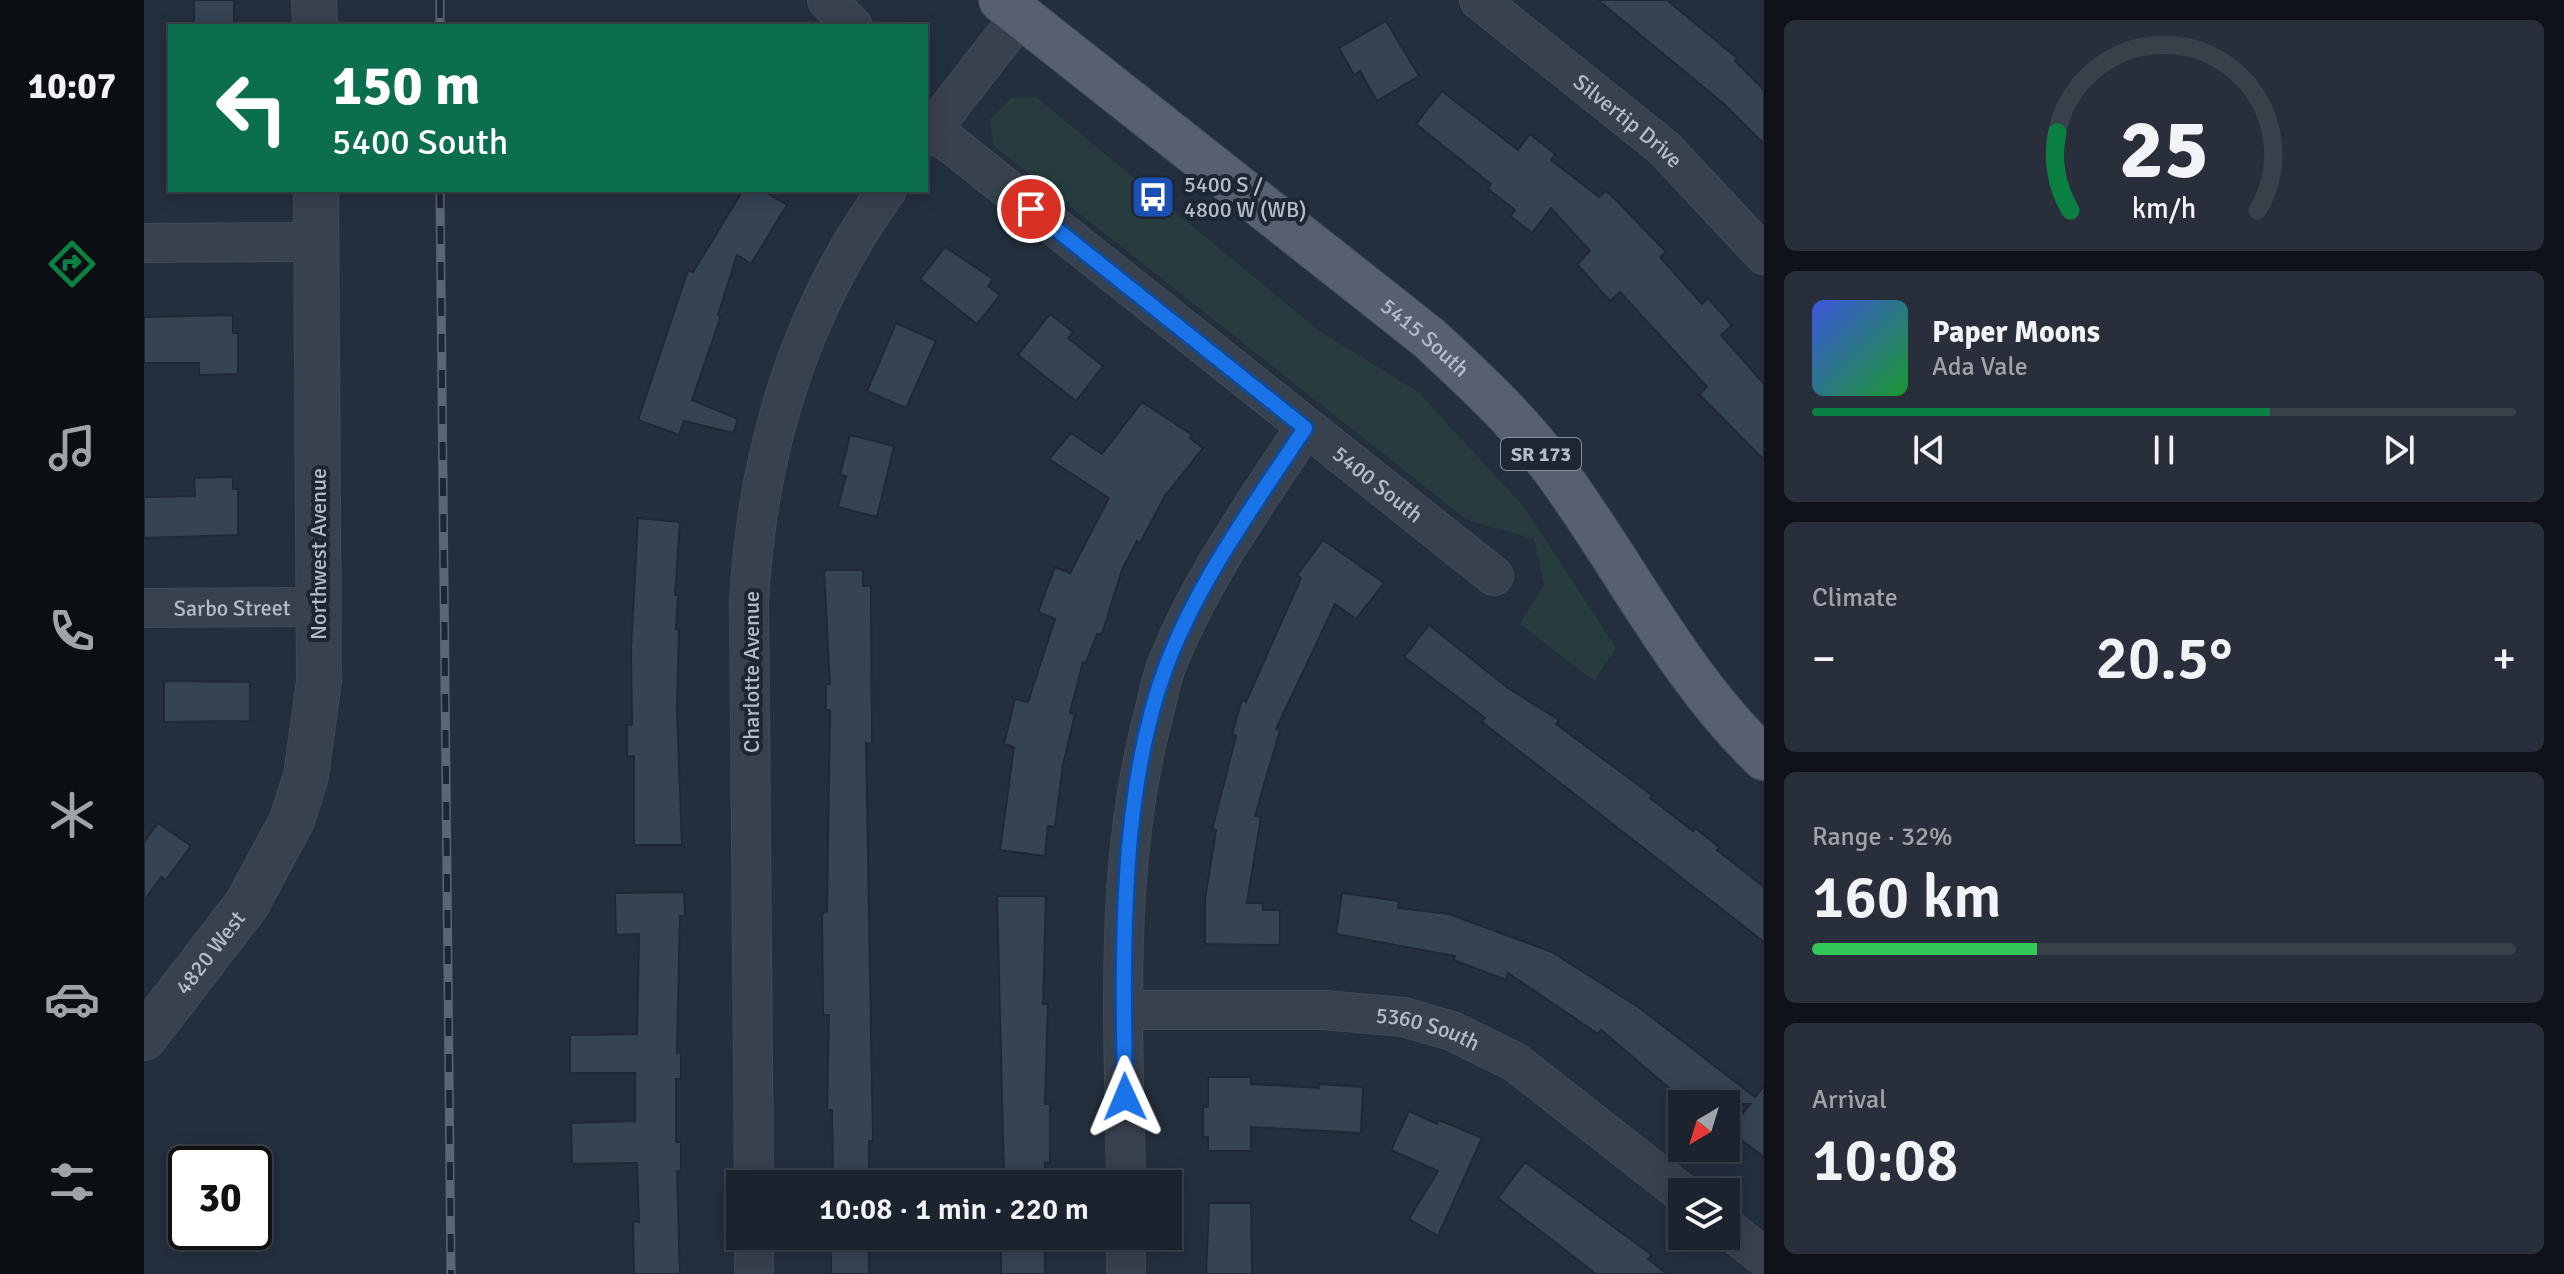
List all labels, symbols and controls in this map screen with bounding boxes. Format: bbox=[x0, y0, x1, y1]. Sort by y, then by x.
text: 150 m bbox=[332, 51, 480, 120]
icon: left bbox=[200, 56, 304, 160]
text: 10:07 bbox=[28, 64, 116, 109]
street label: Silvertip Drive bbox=[1568, 68, 1688, 173]
text: 25 bbox=[2119, 99, 2209, 201]
text: 5400 South bbox=[332, 120, 508, 165]
place label: 5400 S / 4800 W (WB) bbox=[1184, 171, 1307, 223]
bus stop icon: 5400 S / 4800 W (WB) bbox=[1129, 173, 1177, 221]
pin bbox=[997, 175, 1065, 243]
icon: arrive bbox=[1009, 187, 1053, 231]
text: km/h bbox=[2132, 192, 2196, 227]
icon: directions bbox=[44, 236, 100, 292]
street label: 5415 South bbox=[1375, 292, 1475, 383]
text: Paper Moons bbox=[1932, 314, 2100, 351]
text: Ada Vale bbox=[1932, 351, 2028, 383]
icon: music bbox=[44, 420, 100, 476]
icon: previous bbox=[1907, 428, 1951, 472]
icon: pause bbox=[2142, 428, 2186, 472]
icon: next bbox=[2377, 428, 2421, 472]
road number: SR 173 bbox=[1501, 438, 1581, 470]
street label: 5400 South bbox=[1327, 440, 1429, 528]
street label: Northwest Avenue bbox=[305, 468, 332, 640]
text: Climate bbox=[1812, 582, 1898, 614]
street label: Charlotte Avenue bbox=[738, 591, 765, 753]
street label: Sarbo Street bbox=[174, 594, 291, 622]
icon: phone bbox=[44, 603, 100, 659]
text: 20.5° bbox=[2096, 622, 2232, 696]
text: − bbox=[1812, 632, 1836, 686]
text: + bbox=[2492, 632, 2516, 686]
icon: climate bbox=[44, 787, 100, 843]
text: Range · 32% bbox=[1812, 821, 1953, 853]
text: 160 km bbox=[1812, 861, 2001, 935]
street label: 4820 West bbox=[169, 905, 251, 1000]
icon: car bbox=[44, 971, 100, 1027]
street label: 5360 South bbox=[1375, 1002, 1484, 1057]
position arrow bbox=[1083, 1055, 1167, 1139]
text: Arrival bbox=[1812, 1084, 1887, 1116]
north arrow bbox=[1668, 1090, 1740, 1162]
map controls bbox=[1668, 1090, 1740, 1250]
text: 10:08 bbox=[1812, 1124, 1959, 1198]
speed limit sign: 30 bbox=[168, 1146, 272, 1250]
icon: filters bbox=[44, 1154, 100, 1210]
button: layers bbox=[1668, 1178, 1740, 1250]
text: 10:08 · 1 min · 220 m bbox=[819, 1191, 1089, 1228]

